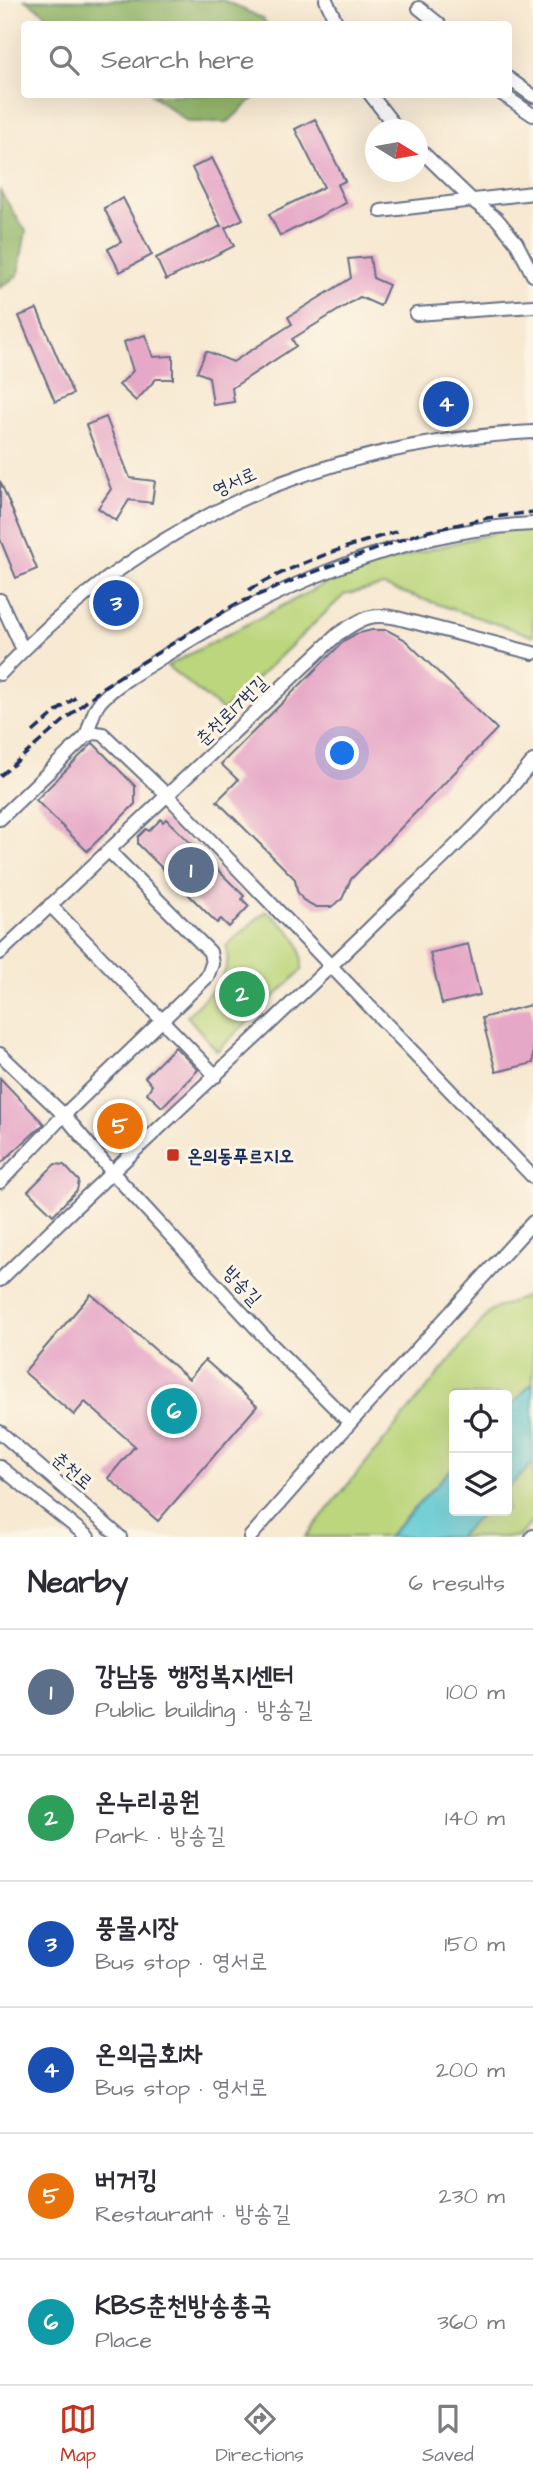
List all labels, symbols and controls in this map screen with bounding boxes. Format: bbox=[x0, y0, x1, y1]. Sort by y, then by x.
search box bbox=[21, 21, 512, 98]
icon: search bbox=[45, 41, 83, 79]
text: Search here bbox=[101, 42, 254, 78]
north arrow bbox=[365, 119, 428, 182]
pin: 4 bbox=[423, 378, 469, 430]
street label: 영서로 bbox=[208, 461, 261, 504]
pin: 3 bbox=[93, 577, 139, 629]
street label: 춘천로17번길 bbox=[190, 670, 274, 752]
your location bbox=[325, 736, 359, 770]
pin: 1 bbox=[168, 844, 214, 896]
pin: 2 bbox=[219, 968, 265, 1020]
pin: 5 bbox=[97, 1100, 143, 1152]
place label: 온의동푸르지오 bbox=[187, 1143, 294, 1170]
marker: 온의동푸르지오 bbox=[165, 1147, 181, 1163]
street label: 방송길 bbox=[216, 1260, 267, 1312]
pin: 6 bbox=[151, 1385, 197, 1437]
map controls bbox=[449, 1390, 512, 1516]
button: locate bbox=[449, 1390, 512, 1453]
street label: 춘천로 bbox=[46, 1446, 98, 1496]
button: layers bbox=[449, 1453, 512, 1516]
text: Nearby bbox=[28, 1562, 128, 1604]
text: 6 results bbox=[409, 1567, 505, 1599]
text: 강남동 행정복지센터 bbox=[95, 1658, 294, 1694]
text: 1 bbox=[50, 1676, 52, 1708]
text: 100 m bbox=[446, 1676, 505, 1708]
text: Public building · 방송길 bbox=[95, 1694, 313, 1726]
text: 온누리공원 bbox=[95, 1784, 200, 1820]
text: 2 bbox=[44, 1802, 58, 1834]
text: 140 m bbox=[445, 1802, 505, 1834]
text: Park · 방송길 bbox=[95, 1820, 225, 1852]
text: 풍물시장 bbox=[95, 1910, 179, 1946]
text: 3 bbox=[45, 1928, 57, 1960]
text: 150 m bbox=[444, 1928, 505, 1960]
text: Bus stop · 영서로 bbox=[95, 1946, 268, 1978]
text: 온의금호1차 bbox=[95, 2036, 203, 2072]
text: 4 bbox=[43, 2054, 59, 2086]
text: 200 m bbox=[436, 2054, 505, 2086]
text: Bus stop · 영서로 bbox=[95, 2072, 268, 2104]
text: 버거킹 bbox=[95, 2162, 158, 2198]
text: 5 bbox=[43, 2180, 59, 2212]
text: 230 m bbox=[439, 2180, 505, 2212]
text: Restaurant · 방송길 bbox=[95, 2198, 290, 2230]
text: KBS춘천방송총국 bbox=[95, 2288, 271, 2324]
text: 6 bbox=[44, 2306, 58, 2338]
text: 360 m bbox=[437, 2306, 505, 2338]
text: Place bbox=[95, 2324, 152, 2356]
tab: Map bbox=[59, 2400, 97, 2469]
tab: Directions bbox=[215, 2400, 304, 2469]
tab: Saved bbox=[422, 2400, 474, 2469]

